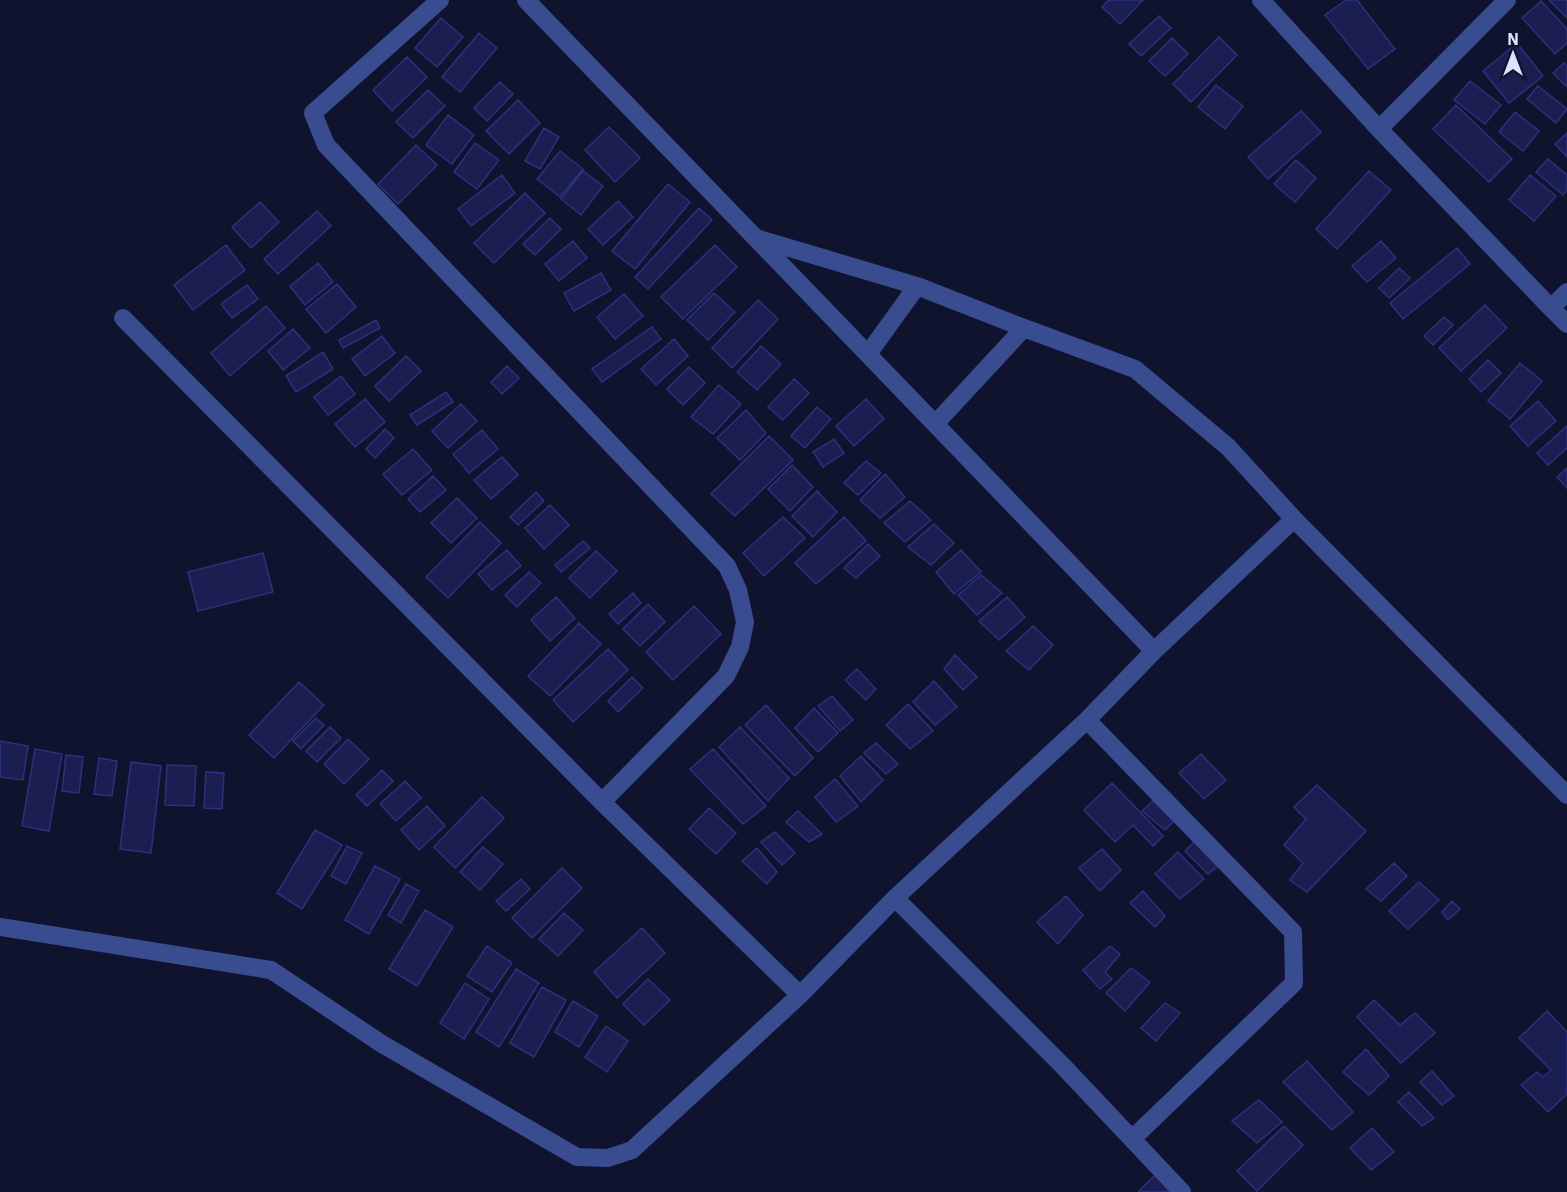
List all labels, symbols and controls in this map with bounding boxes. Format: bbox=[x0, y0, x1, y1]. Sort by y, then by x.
north arrow bbox=[1483, 24, 1543, 84]
text: N bbox=[1507, 29, 1519, 49]

